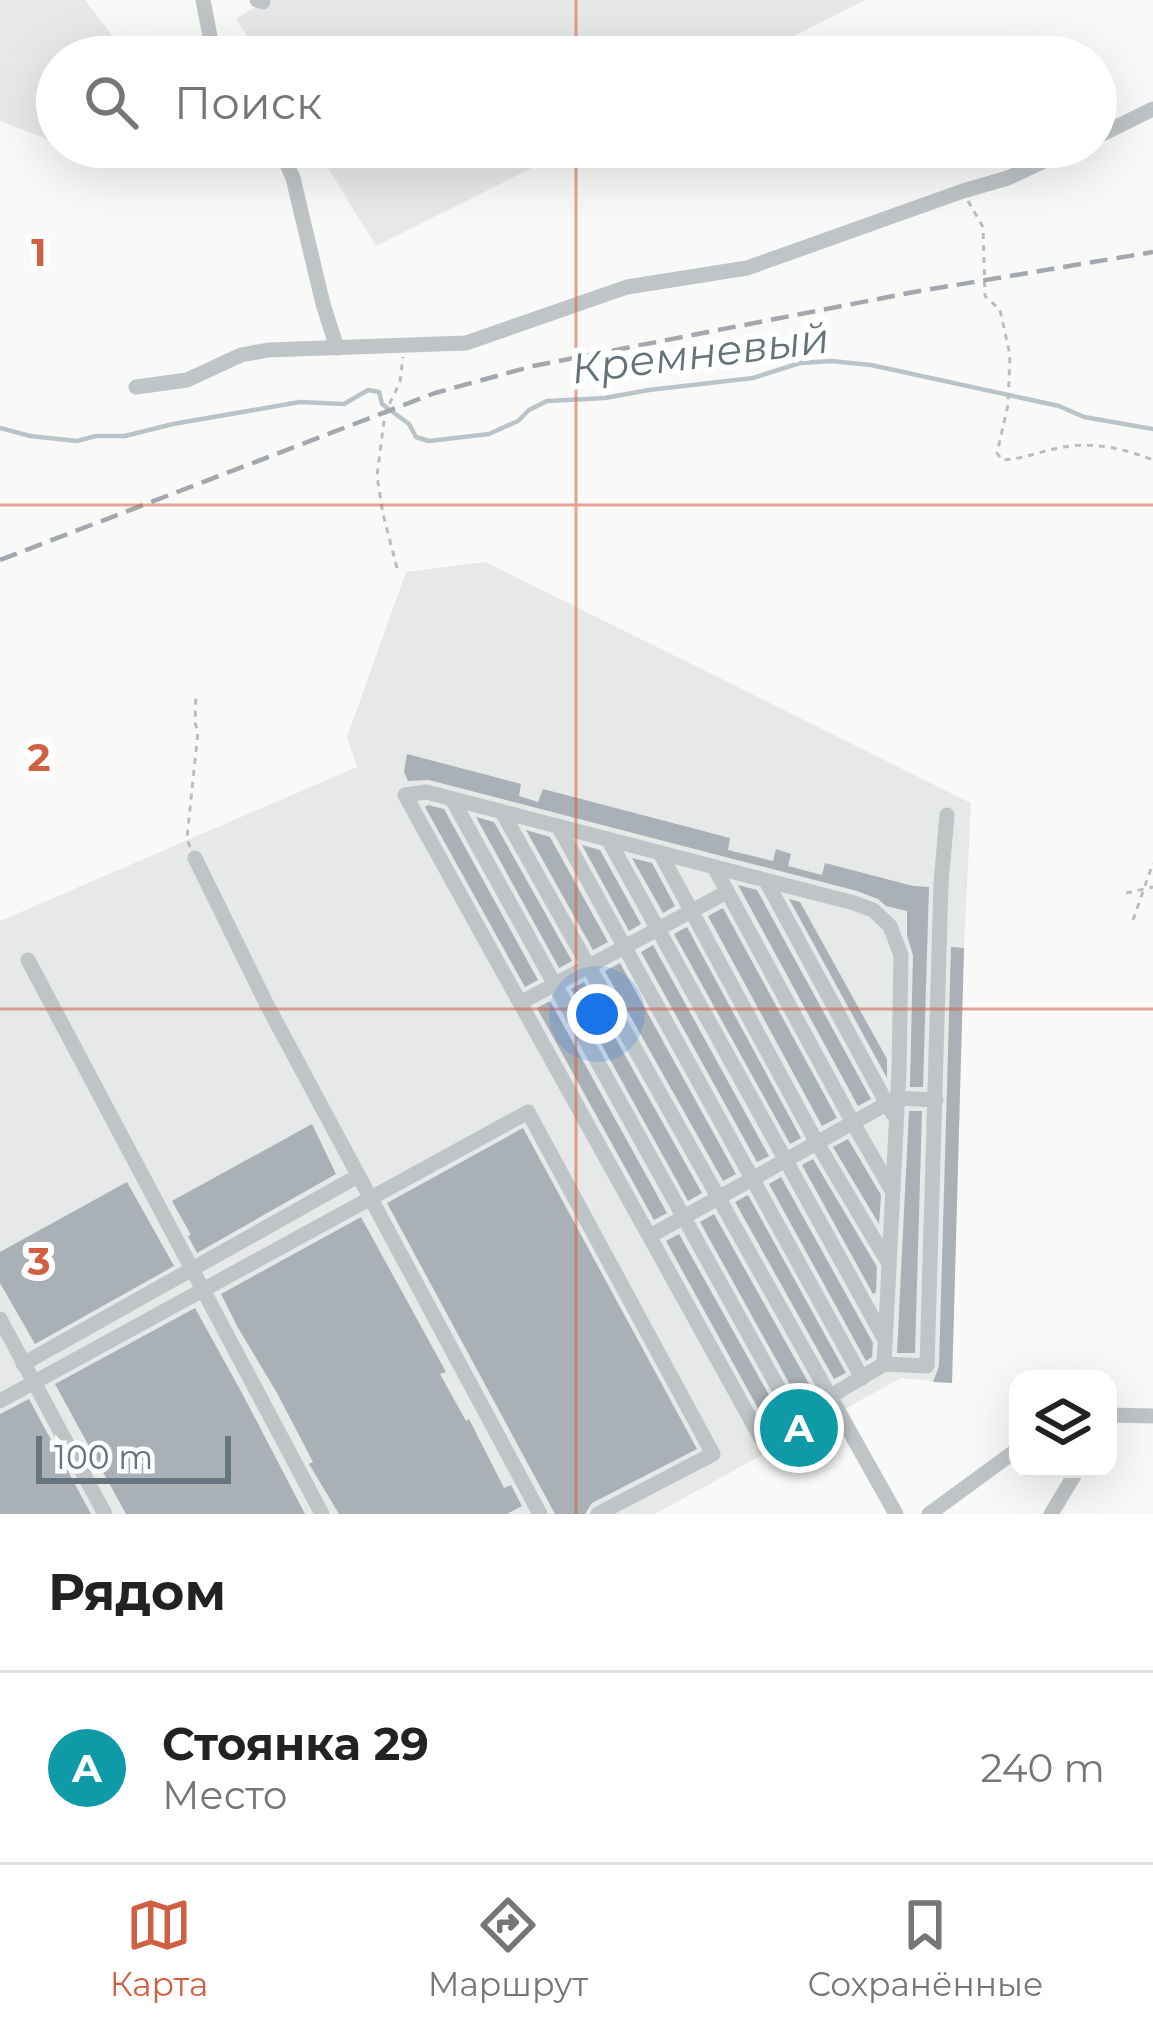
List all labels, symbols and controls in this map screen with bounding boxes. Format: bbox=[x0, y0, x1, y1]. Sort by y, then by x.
search box bbox=[36, 36, 1117, 168]
icon: search bbox=[78, 69, 144, 135]
text: Поиск bbox=[174, 75, 322, 130]
text: 1 bbox=[31, 228, 47, 276]
water label: Кремневый bbox=[568, 311, 832, 395]
text: 2 bbox=[27, 733, 51, 781]
your location bbox=[567, 984, 627, 1044]
text: 3 bbox=[26, 1237, 51, 1285]
map controls bbox=[1009, 1370, 1117, 1478]
button: layers bbox=[1009, 1370, 1117, 1478]
pin: A bbox=[760, 1383, 838, 1473]
scale bar bbox=[36, 1430, 231, 1483]
text: 100 m bbox=[54, 1437, 153, 1477]
text: Рядом bbox=[48, 1561, 226, 1623]
text: Стоянка 29 bbox=[162, 1716, 429, 1771]
text: A bbox=[72, 1744, 102, 1792]
text: 240 m bbox=[981, 1744, 1105, 1792]
text: Место bbox=[162, 1771, 288, 1819]
tab: Карта bbox=[110, 1892, 208, 2004]
tab: Маршрут bbox=[428, 1892, 588, 2004]
tab: Сохранённые bbox=[807, 1892, 1043, 2004]

